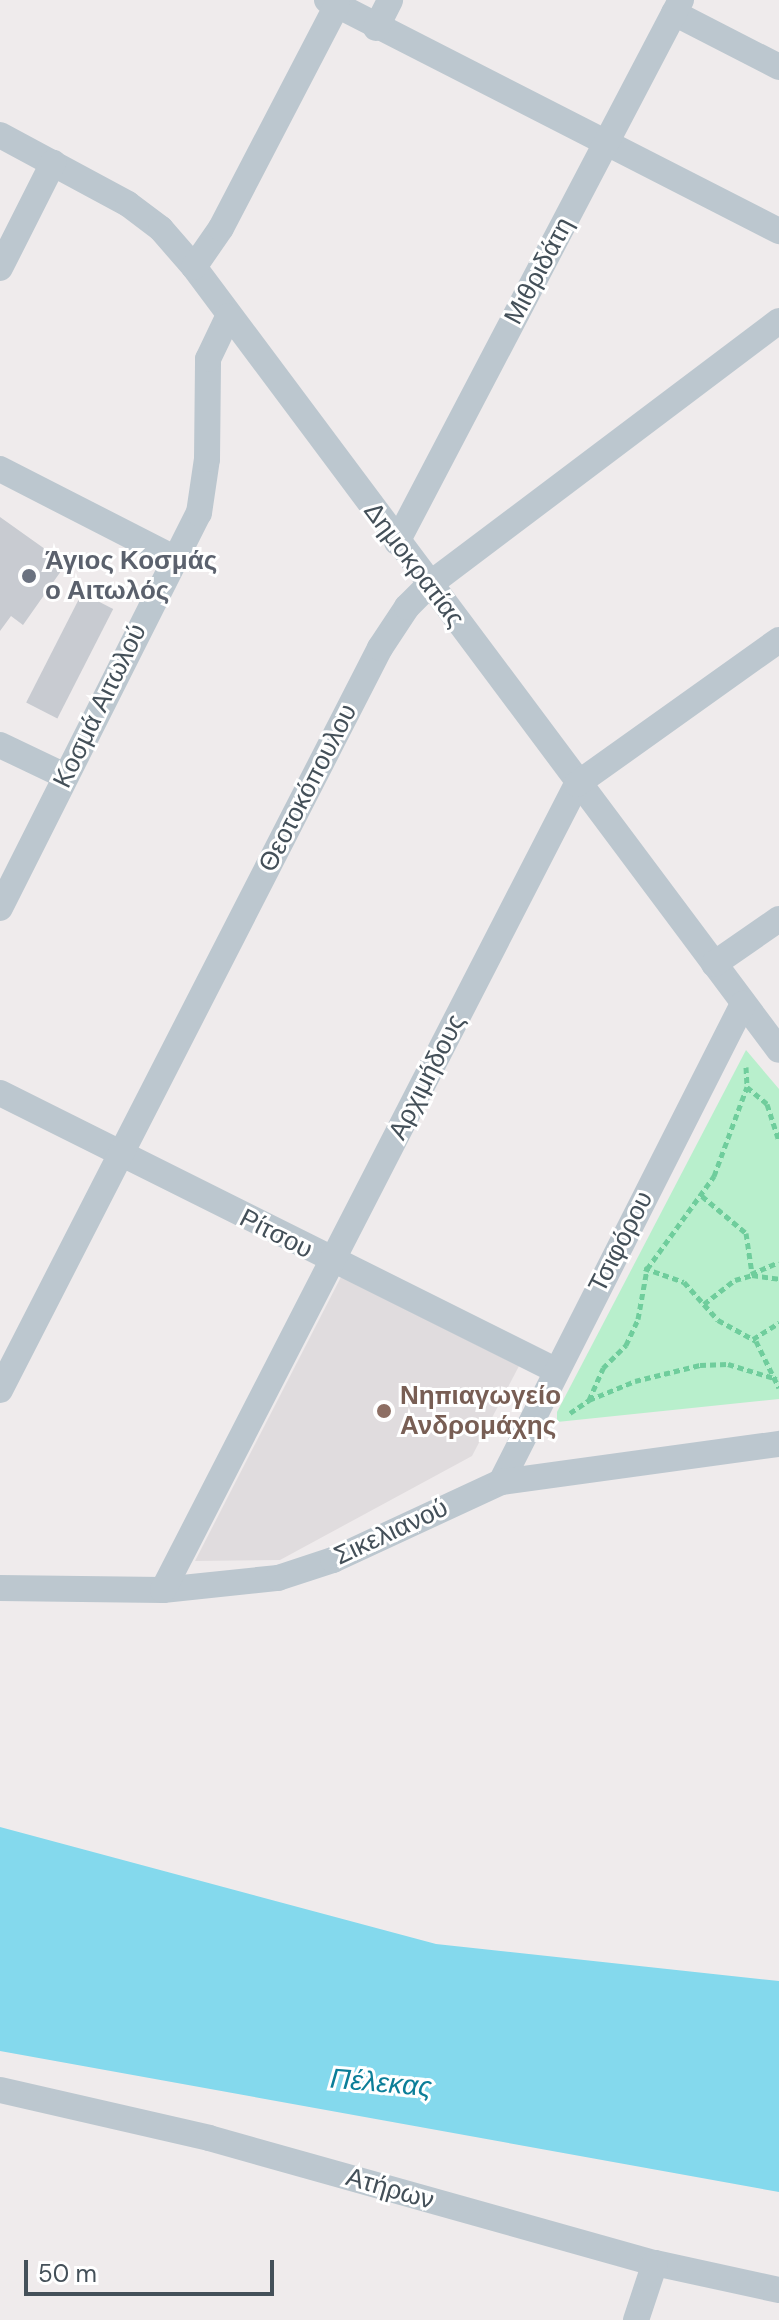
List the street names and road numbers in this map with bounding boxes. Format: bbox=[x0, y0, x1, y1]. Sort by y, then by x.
street label: Μιθριδάτη bbox=[498, 212, 580, 330]
street label: Δημοκρατίας bbox=[357, 497, 471, 633]
street label: Κοσμά Αιτωλού bbox=[47, 619, 153, 793]
street label: Θεοτοκόπουλου bbox=[252, 699, 364, 877]
street label: Αρχιμήδους bbox=[382, 1009, 472, 1145]
street label: Τσιφόρου bbox=[582, 1186, 660, 1298]
street label: Ρίτσου bbox=[234, 1202, 318, 1266]
street label: Σικελιανού bbox=[329, 1492, 453, 1572]
street label: Ατήρων bbox=[342, 2162, 438, 2216]

